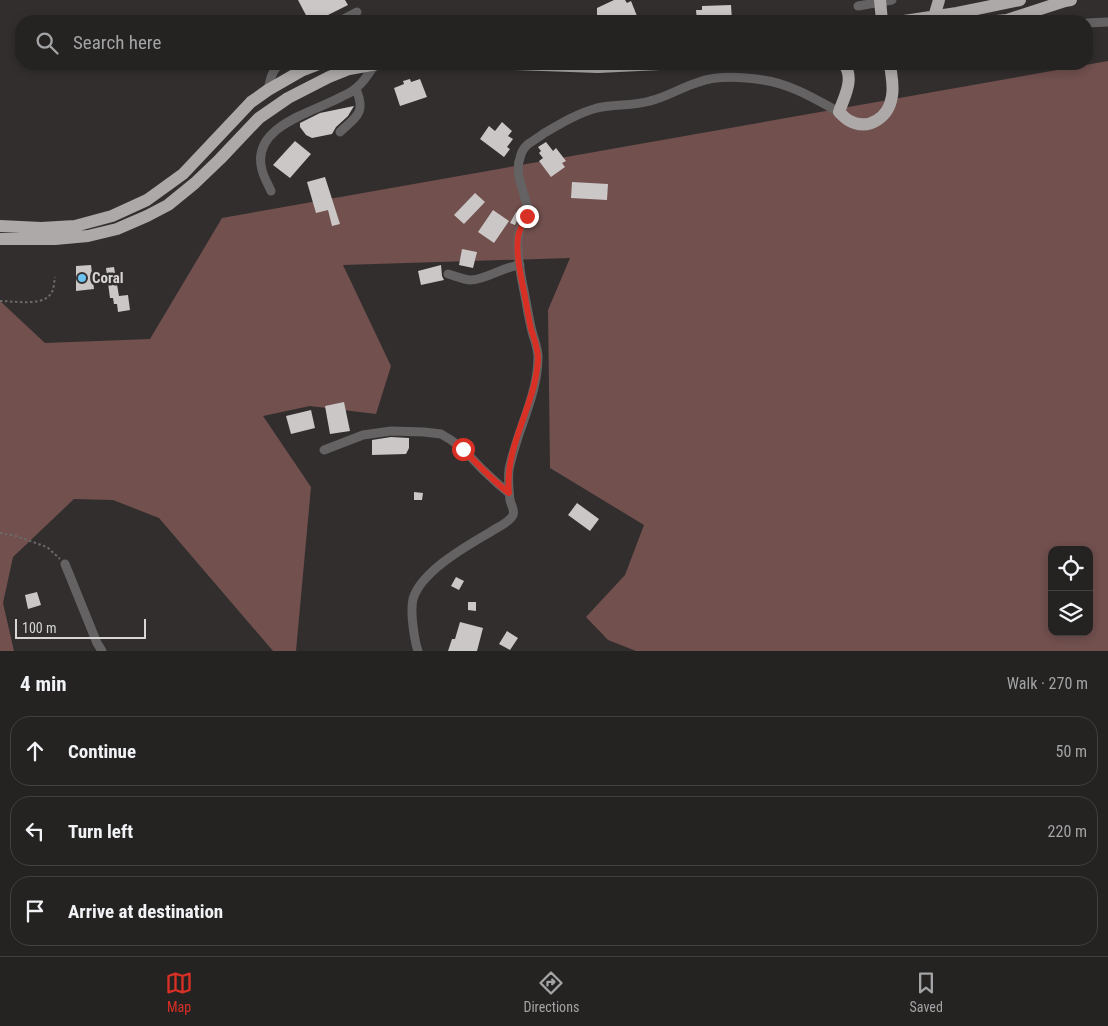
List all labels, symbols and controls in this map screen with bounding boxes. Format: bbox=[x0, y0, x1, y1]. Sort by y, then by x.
search box bbox=[15, 15, 1093, 70]
icon: search bbox=[33, 29, 61, 57]
text: Search here bbox=[73, 31, 161, 54]
route end bbox=[516, 205, 539, 228]
place label: Coral bbox=[92, 269, 124, 287]
marker: Coral bbox=[76, 272, 88, 284]
route start bbox=[452, 438, 475, 461]
map controls bbox=[1048, 546, 1093, 636]
button: locate bbox=[1048, 546, 1093, 591]
button: layers bbox=[1048, 591, 1093, 636]
scale bar bbox=[15, 616, 146, 639]
text: 100 m bbox=[22, 620, 57, 636]
text: 4 min bbox=[20, 672, 67, 696]
text: Walk · 270 m bbox=[1007, 674, 1088, 693]
icon: ahead bbox=[21, 737, 49, 765]
text: Continue bbox=[68, 740, 136, 763]
text: 50 m bbox=[1055, 742, 1087, 761]
icon: left bbox=[21, 817, 49, 845]
text: Turn left bbox=[68, 820, 133, 843]
text: 220 m bbox=[1048, 822, 1087, 841]
icon: arrive bbox=[21, 897, 49, 925]
text: Arrive at destination bbox=[68, 900, 223, 923]
tab: Map bbox=[165, 969, 193, 1015]
tab: Directions bbox=[523, 969, 579, 1015]
tab: Saved bbox=[910, 969, 943, 1015]

